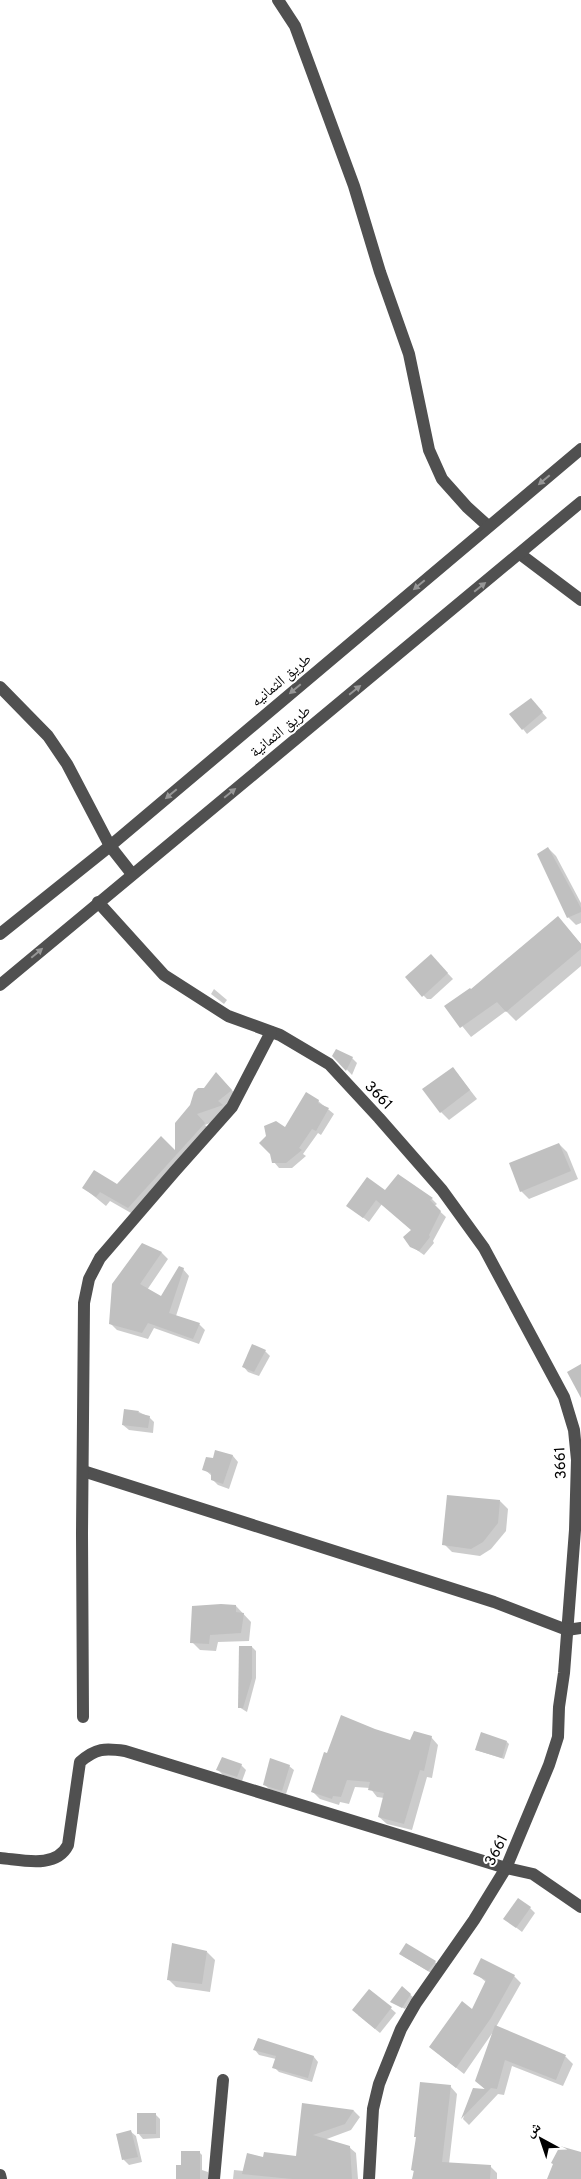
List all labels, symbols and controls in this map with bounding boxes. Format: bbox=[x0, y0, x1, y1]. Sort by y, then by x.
one-way arrow bbox=[538, 474, 550, 486]
one-way arrow bbox=[413, 579, 426, 590]
one-way arrow bbox=[474, 581, 487, 592]
street label: طريق الثمانيه bbox=[248, 650, 316, 712]
one-way arrow bbox=[289, 684, 302, 695]
one-way arrow bbox=[348, 685, 361, 696]
street label: طريق الثمانية bbox=[247, 702, 315, 762]
one-way arrow bbox=[223, 788, 236, 799]
one-way arrow bbox=[165, 789, 178, 800]
one-way arrow bbox=[31, 948, 44, 959]
street label: 3661 bbox=[360, 1078, 396, 1114]
street label: 3661 bbox=[551, 1446, 572, 1480]
street label: 3661 bbox=[481, 1832, 513, 1869]
north arrow bbox=[516, 2114, 566, 2164]
text: ش bbox=[522, 2119, 545, 2141]

